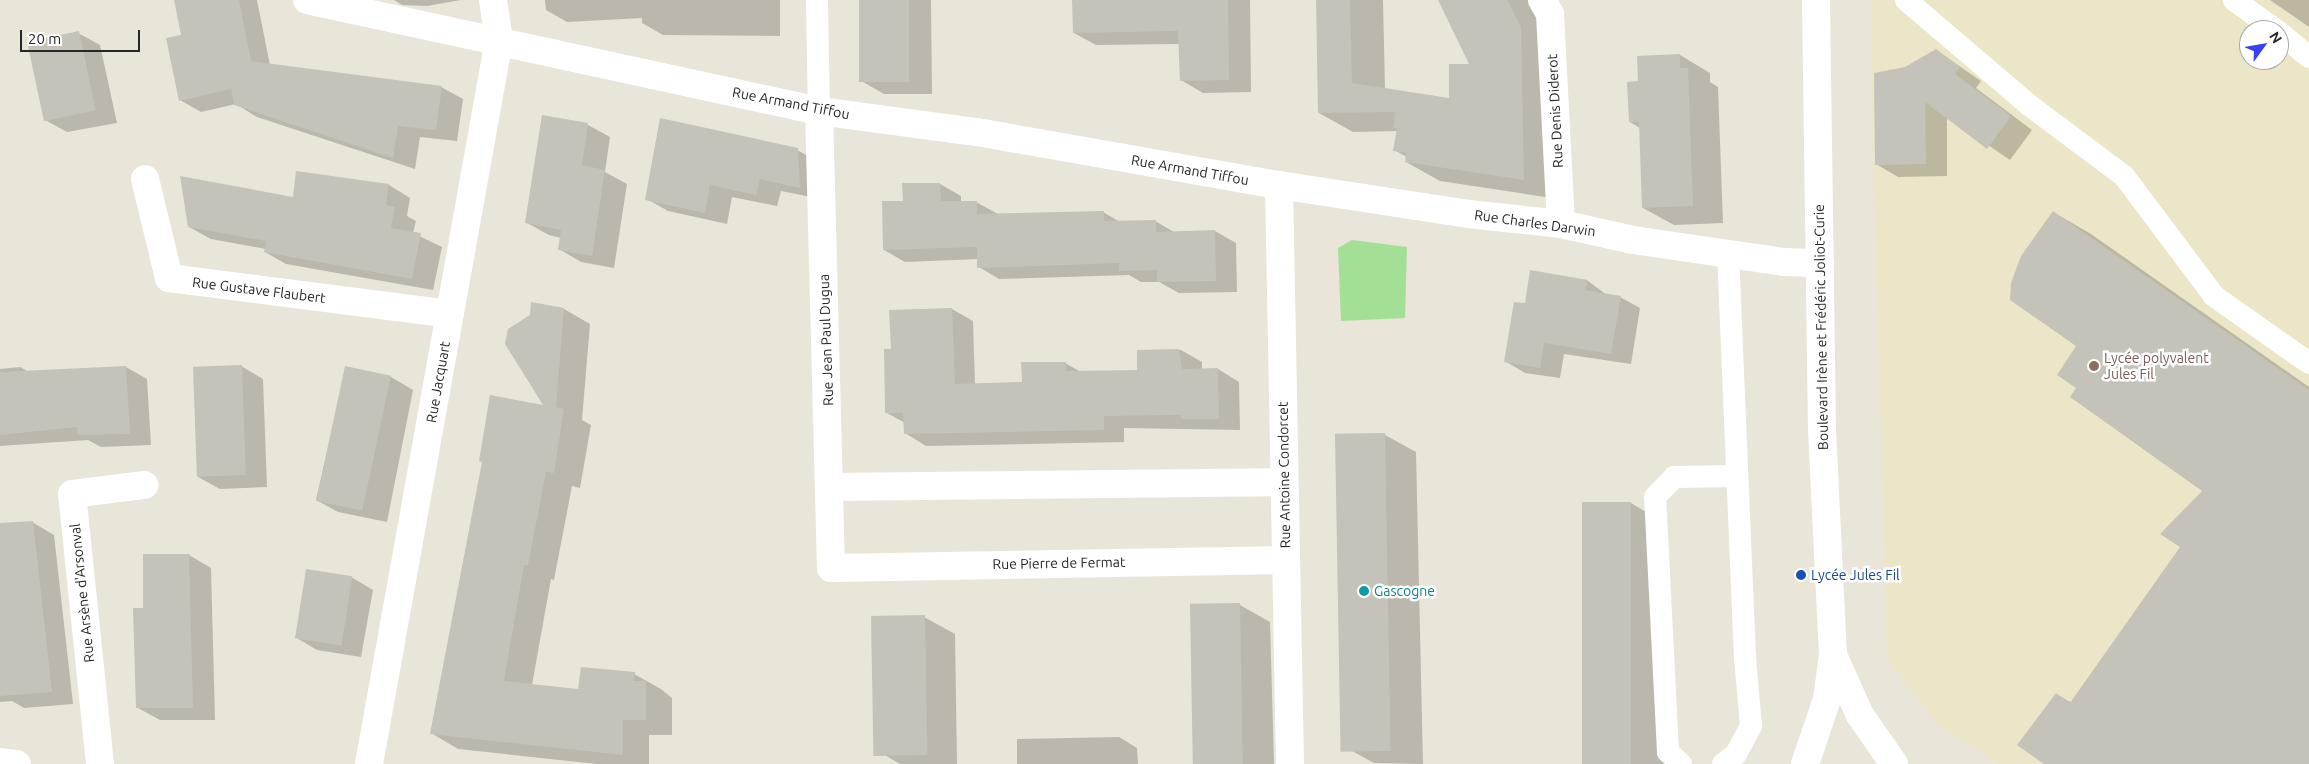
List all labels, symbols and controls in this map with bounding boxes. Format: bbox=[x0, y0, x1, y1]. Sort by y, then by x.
scale bar bbox=[22, 20, 142, 52]
north arrow bbox=[2239, 20, 2289, 70]
text: N bbox=[2266, 29, 2285, 46]
text: 20 m bbox=[28, 30, 61, 47]
street label: Rue Denis Diderot bbox=[1544, 54, 1566, 168]
street label: Rue Armand Tiffou bbox=[731, 83, 851, 123]
street label: Rue Armand Tiffou bbox=[1130, 151, 1250, 189]
street label: Boulevard Irène et Frédéric Joliot-Curie bbox=[1810, 204, 1832, 450]
street label: Rue Charles Darwin bbox=[1473, 206, 1597, 240]
street label: Rue Gustave Flaubert bbox=[191, 273, 327, 307]
street label: Rue Jean Paul Dugua bbox=[815, 274, 837, 406]
street label: Rue Jacquart bbox=[423, 340, 453, 424]
place label: Lycée polyvalent Jules Fil bbox=[2104, 350, 2209, 382]
marker: Lycée polyvalent Jules Fil bbox=[2088, 360, 2100, 372]
street label: Rue Antoine Condorcet bbox=[1274, 401, 1294, 549]
street label: Rue Arsène d'Arsonval bbox=[66, 523, 98, 663]
street label: Rue Pierre de Fermat bbox=[992, 553, 1126, 573]
place label: Lycée Jules Fil bbox=[1811, 567, 1900, 583]
marker: Lycée Jules Fil bbox=[1795, 569, 1807, 581]
place label: Gascogne bbox=[1374, 583, 1435, 599]
marker: Gascogne bbox=[1358, 585, 1370, 597]

